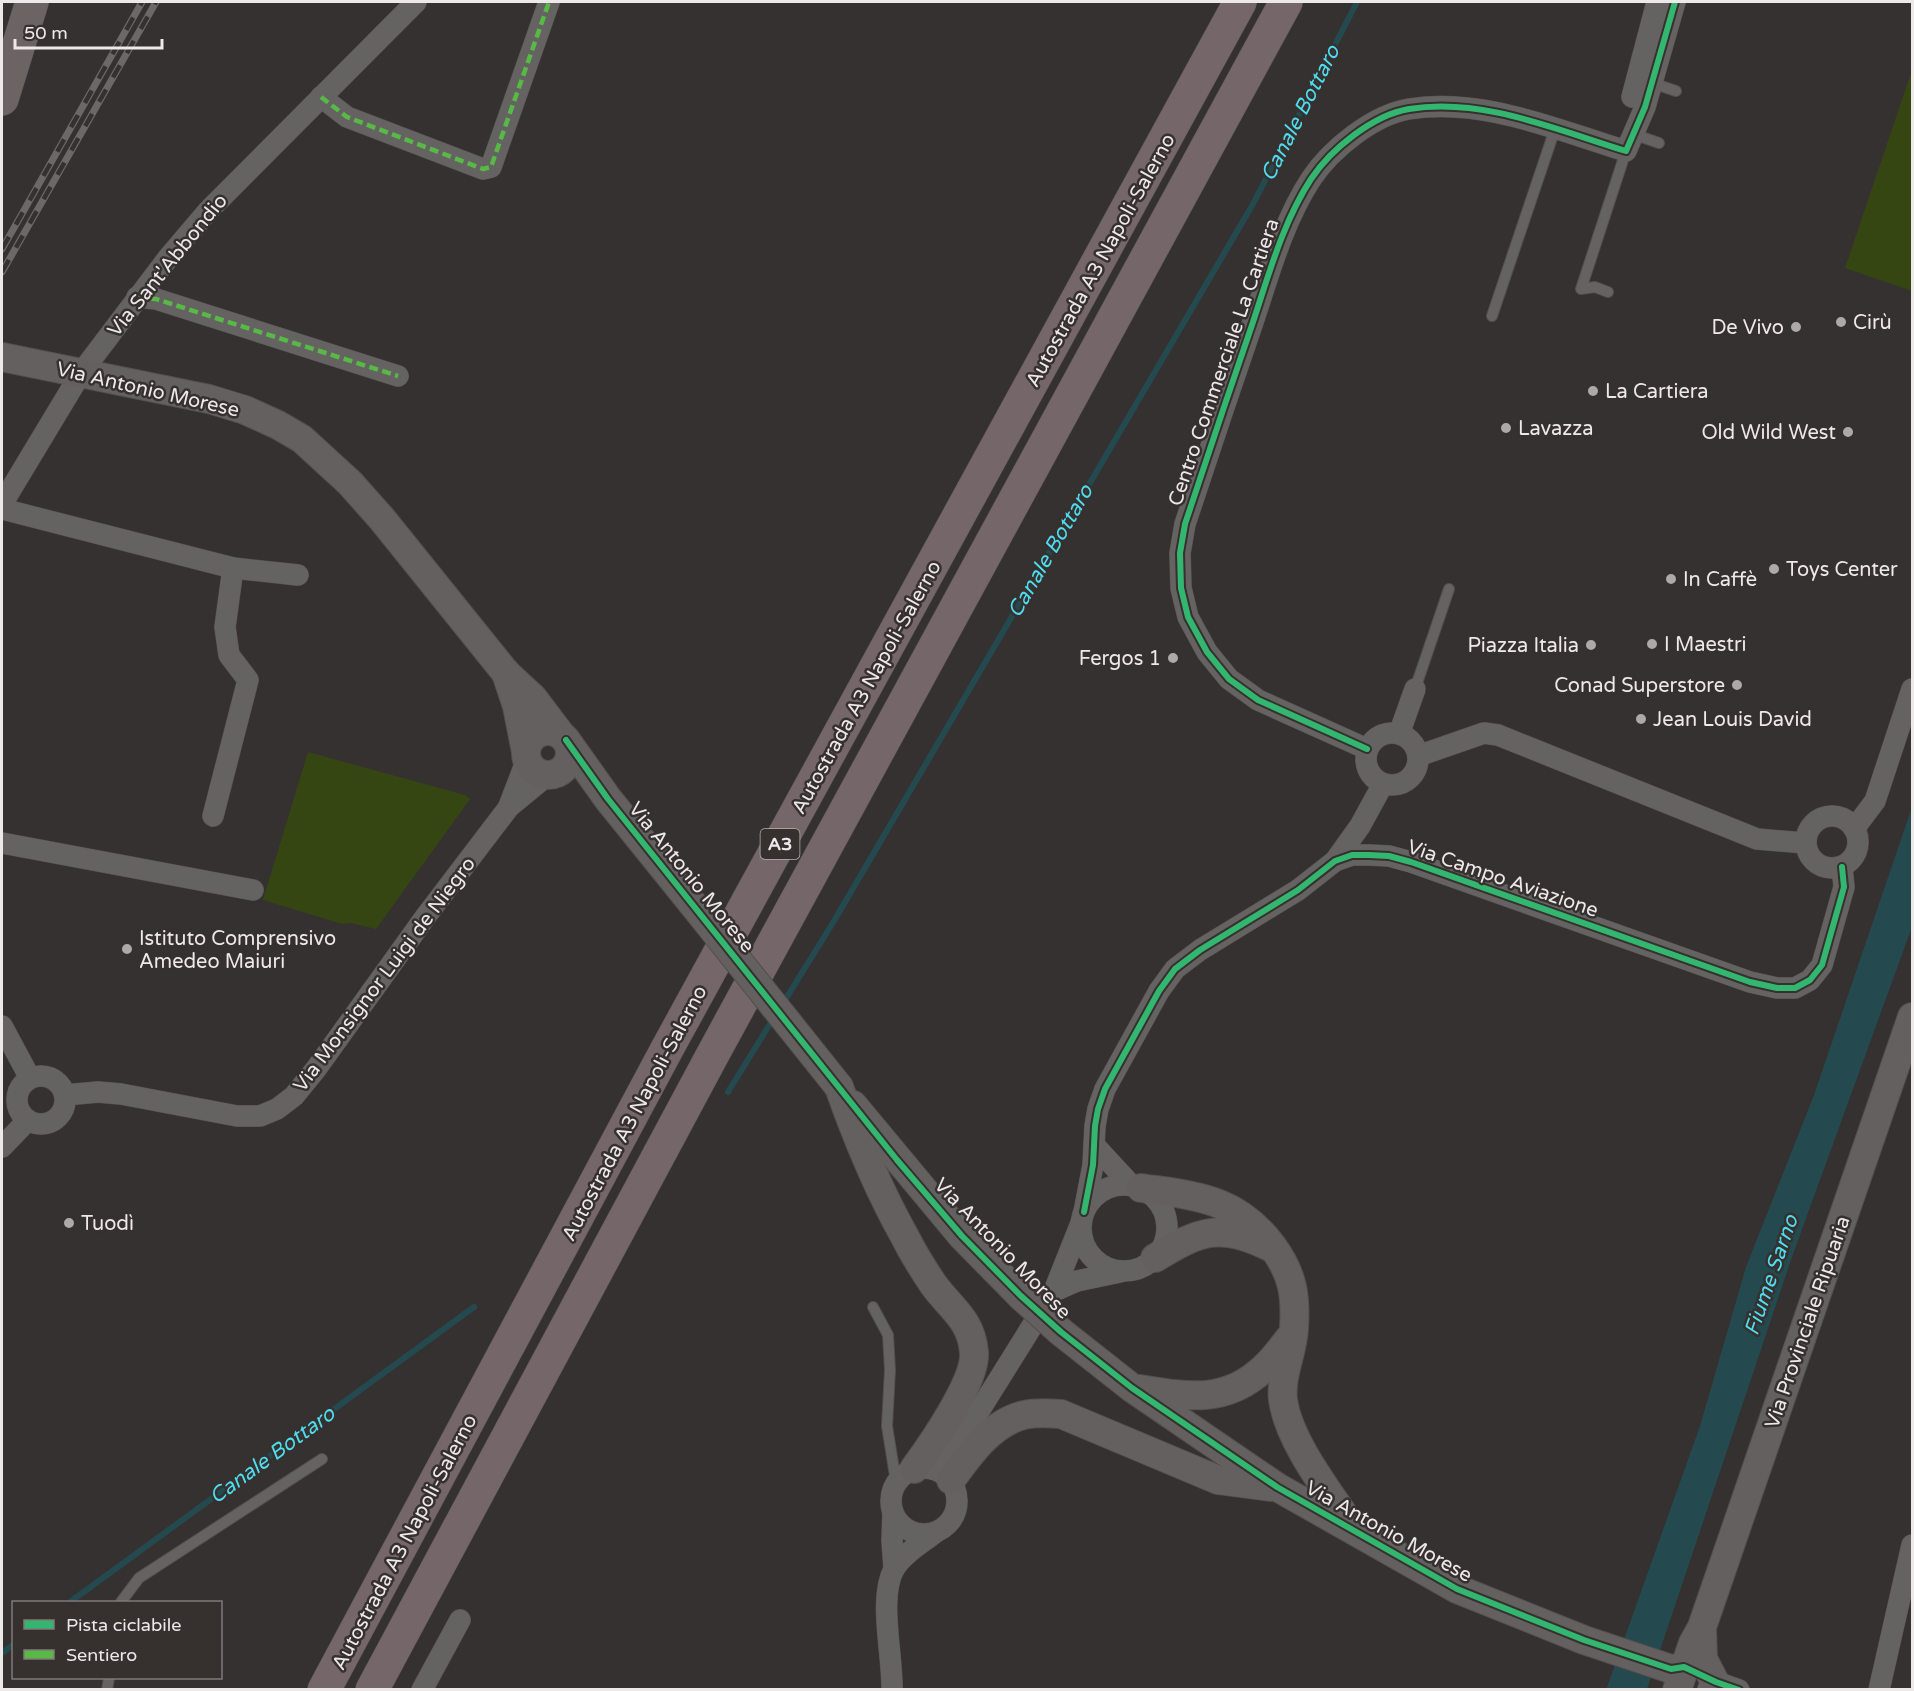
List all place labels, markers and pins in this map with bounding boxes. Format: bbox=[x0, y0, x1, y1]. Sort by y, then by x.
place label: Cirù bbox=[1853, 311, 1892, 335]
marker: Cirù bbox=[1834, 315, 1848, 329]
place label: De Vivo bbox=[1712, 316, 1784, 340]
marker: De Vivo bbox=[1789, 320, 1803, 334]
place label: La Cartiera bbox=[1605, 380, 1709, 404]
marker: La Cartiera bbox=[1586, 384, 1600, 398]
place label: Lavazza bbox=[1518, 417, 1593, 441]
marker: Lavazza bbox=[1499, 421, 1513, 435]
place label: Old Wild West bbox=[1702, 421, 1836, 445]
marker: Old Wild West bbox=[1841, 425, 1855, 439]
place label: Toys Center bbox=[1786, 558, 1898, 582]
marker: Toys Center bbox=[1767, 562, 1781, 576]
place label: In Caffè bbox=[1683, 568, 1757, 592]
marker: In Caffè bbox=[1664, 572, 1678, 586]
place label: I Maestri bbox=[1664, 633, 1747, 657]
place label: Piazza Italia bbox=[1468, 634, 1579, 658]
marker: I Maestri bbox=[1645, 637, 1659, 651]
marker: Piazza Italia bbox=[1584, 638, 1598, 652]
place label: Fergos 1 bbox=[1079, 647, 1161, 671]
marker: Fergos 1 bbox=[1166, 651, 1180, 665]
place label: Conad Superstore bbox=[1554, 674, 1725, 698]
marker: Conad Superstore bbox=[1730, 678, 1744, 692]
place label: Jean Louis David bbox=[1653, 708, 1812, 732]
marker: Jean Louis David bbox=[1634, 712, 1648, 726]
place label: Istituto Comprensivo Amedeo Maiuri bbox=[139, 927, 336, 974]
marker: Istituto Comprensivo Amedeo Maiuri bbox=[120, 942, 134, 956]
place label: Tuodì bbox=[81, 1212, 134, 1236]
marker: Tuodì bbox=[62, 1216, 76, 1230]

